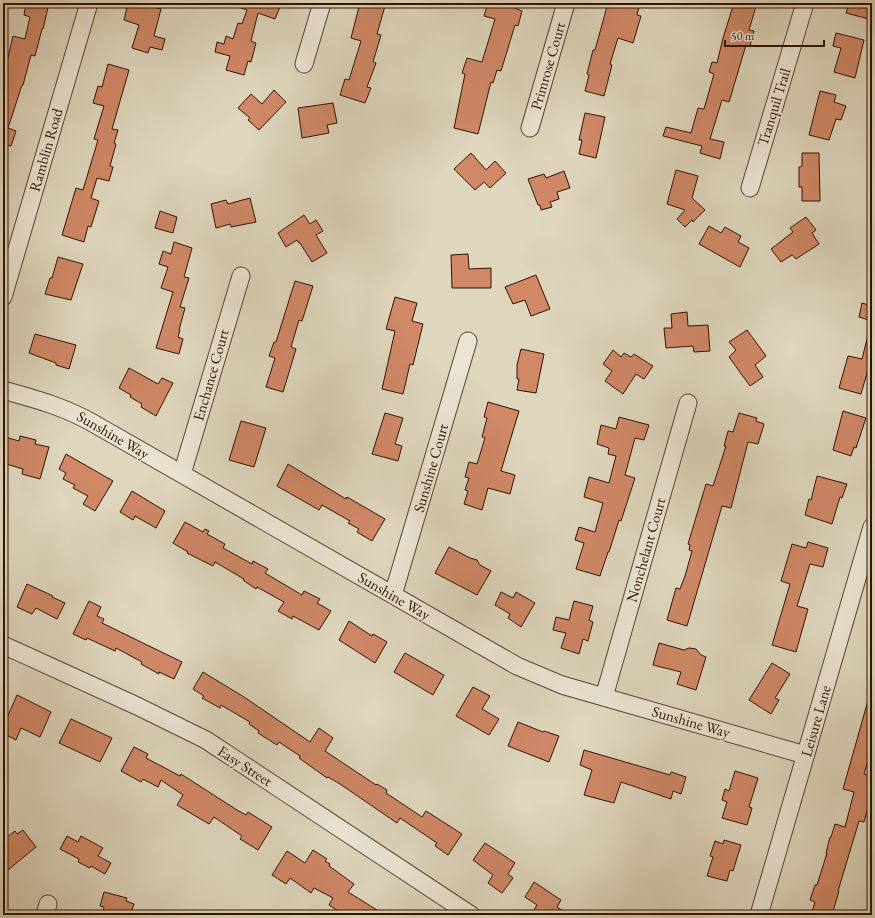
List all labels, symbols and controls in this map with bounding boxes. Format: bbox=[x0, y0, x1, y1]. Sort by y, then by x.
street label: Primrose Court bbox=[526, 19, 569, 112]
scale bar bbox=[725, 22, 824, 48]
text: 50 m bbox=[731, 28, 755, 44]
street label: Tranquil Trail bbox=[753, 65, 794, 148]
street label: Ramblin Road bbox=[25, 106, 67, 194]
street label: Enchance Court bbox=[188, 327, 233, 423]
street label: Sunshine Way bbox=[74, 406, 153, 463]
street label: Sunshine Court bbox=[409, 421, 452, 514]
street label: Nonchelant Court bbox=[622, 495, 670, 604]
street label: Sunshine Way bbox=[355, 567, 434, 624]
street label: Leisure Lane bbox=[796, 683, 835, 759]
street label: Sunshine Way bbox=[650, 701, 733, 742]
street label: Easy Street bbox=[214, 741, 276, 790]

